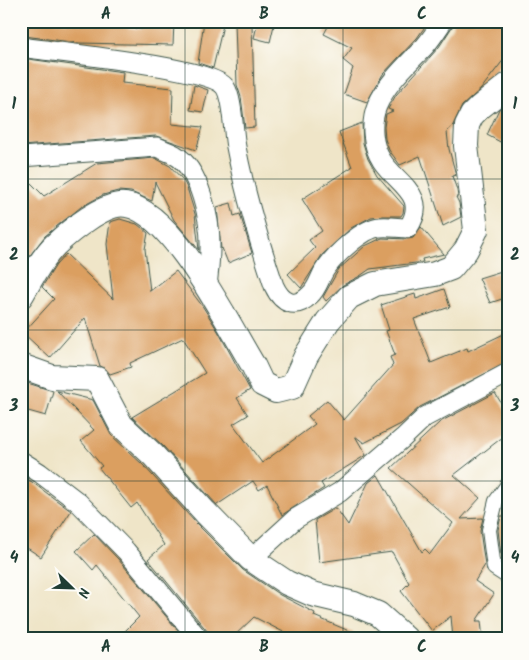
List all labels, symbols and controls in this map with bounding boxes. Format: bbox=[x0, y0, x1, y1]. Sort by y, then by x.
text: A bbox=[101, 2, 111, 27]
text: B bbox=[259, 2, 269, 27]
text: C bbox=[417, 2, 427, 27]
text: 1 bbox=[12, 92, 17, 117]
text: 1 bbox=[513, 92, 518, 117]
text: 2 bbox=[9, 243, 19, 268]
text: 2 bbox=[510, 243, 520, 268]
text: 3 bbox=[9, 394, 19, 419]
text: 3 bbox=[510, 394, 520, 419]
text: 4 bbox=[10, 546, 19, 571]
text: 4 bbox=[511, 546, 520, 571]
north arrow bbox=[48, 562, 98, 612]
text: N bbox=[71, 584, 95, 601]
text: A bbox=[101, 635, 111, 660]
text: B bbox=[259, 635, 269, 660]
text: C bbox=[417, 635, 427, 660]

